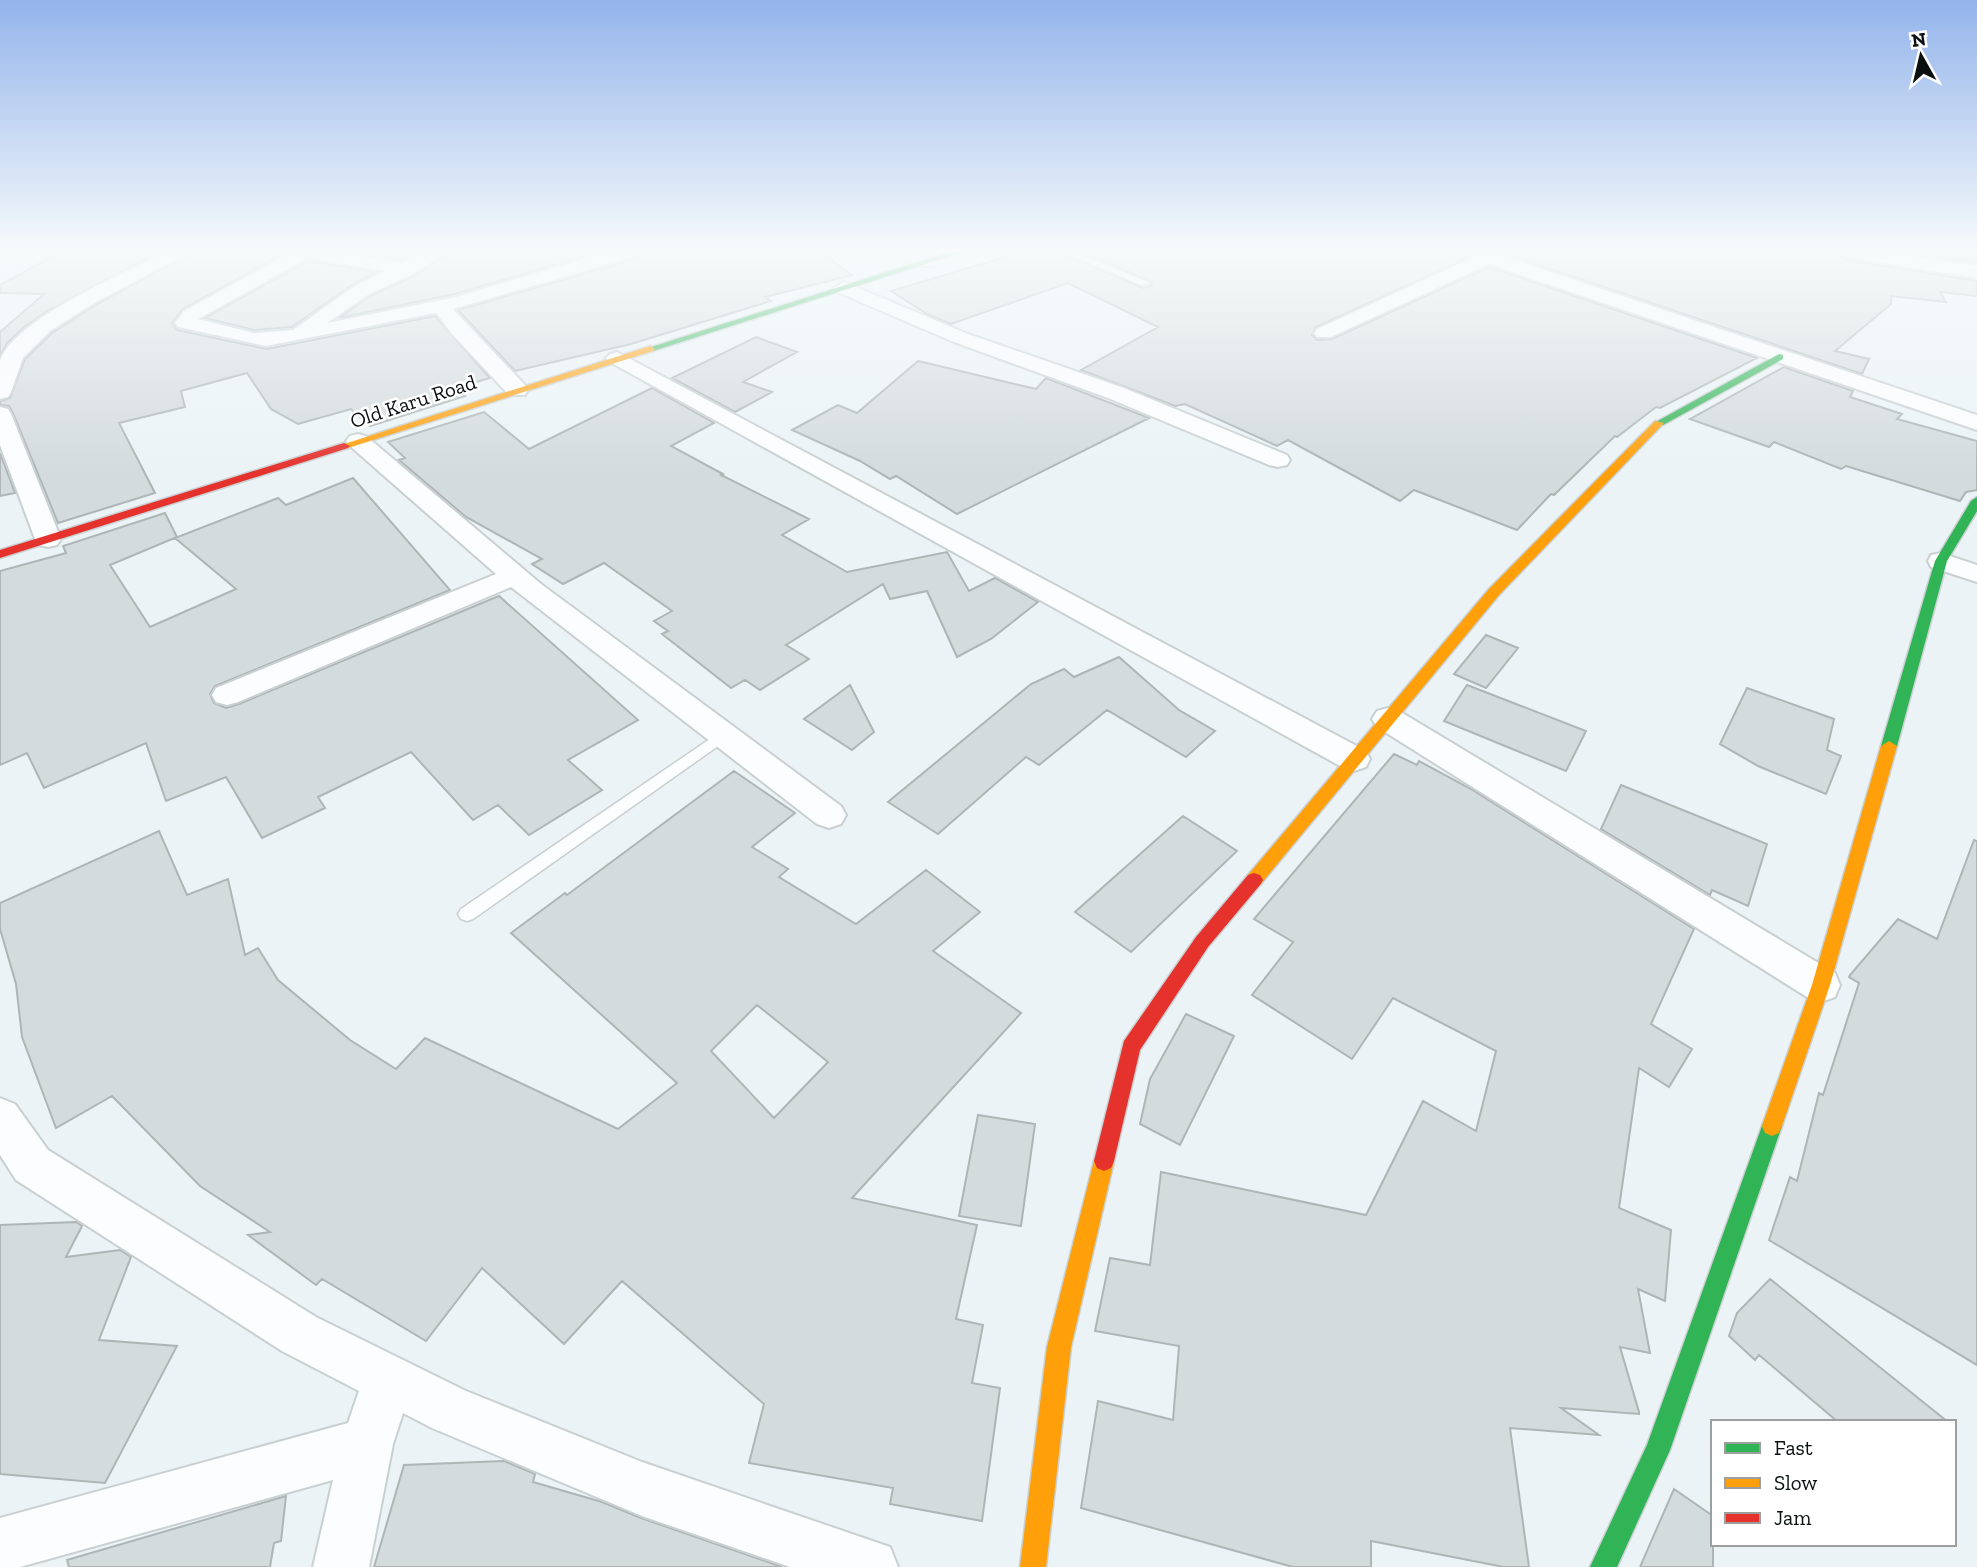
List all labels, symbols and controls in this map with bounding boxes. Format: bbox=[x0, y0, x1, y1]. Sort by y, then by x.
north arrow bbox=[1886, 21, 1956, 91]
text: N bbox=[1910, 27, 1927, 52]
street label: Old Karu Road bbox=[347, 369, 480, 433]
legend bbox=[1711, 1420, 1956, 1546]
text: Fast bbox=[1774, 1435, 1813, 1460]
text: Slow bbox=[1774, 1470, 1817, 1495]
text: Jam bbox=[1774, 1505, 1811, 1530]

